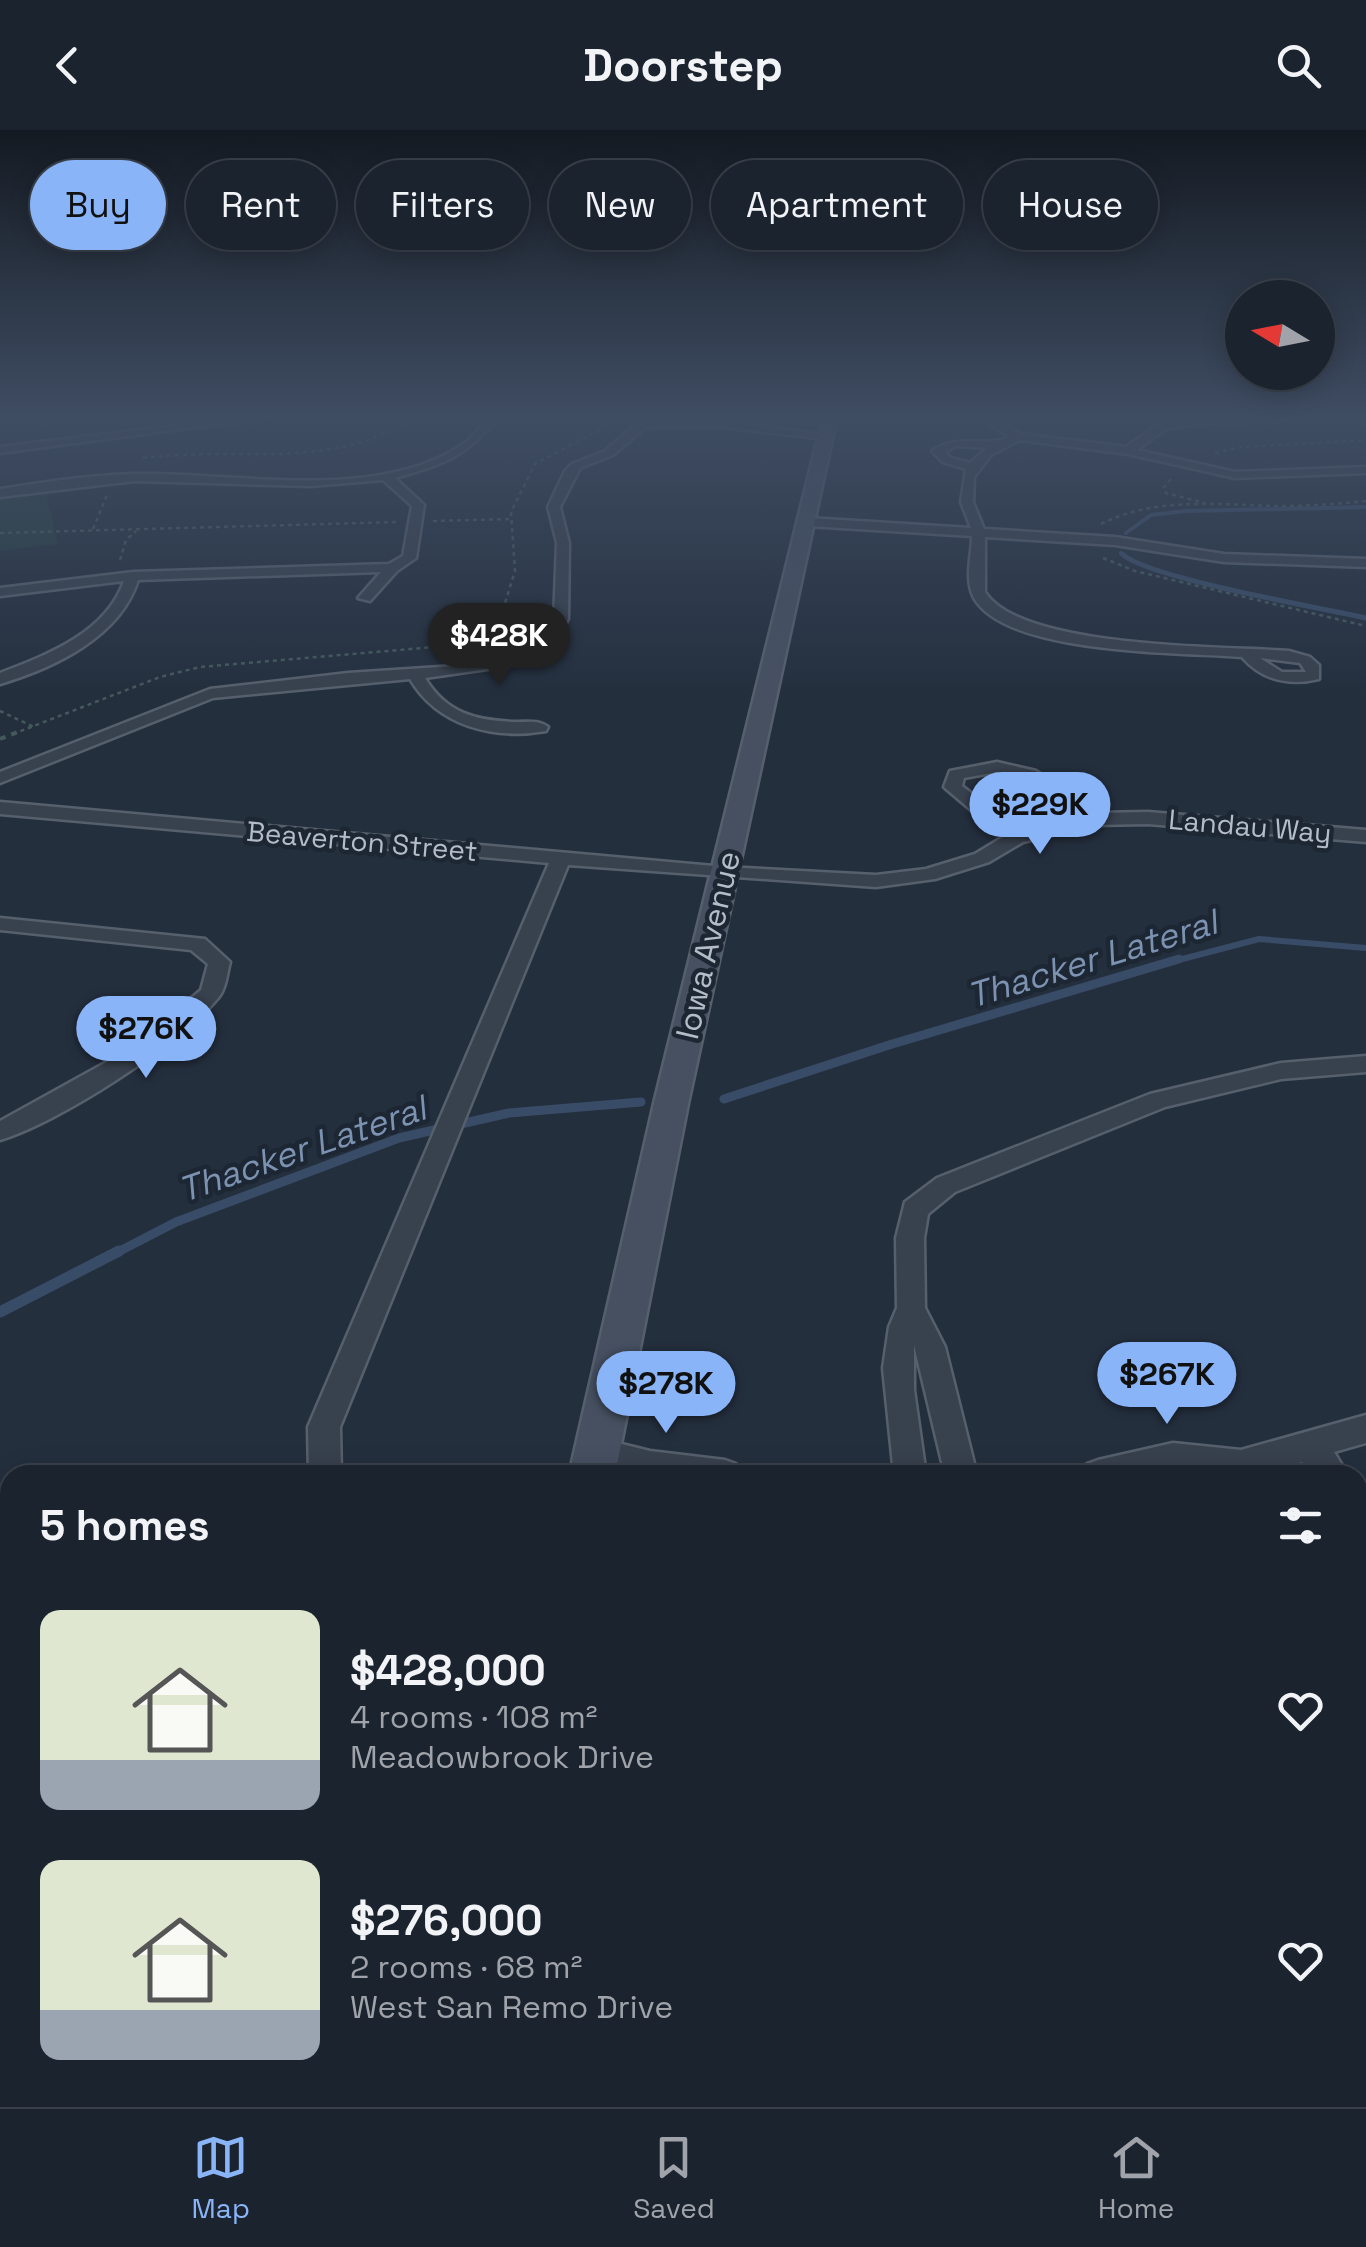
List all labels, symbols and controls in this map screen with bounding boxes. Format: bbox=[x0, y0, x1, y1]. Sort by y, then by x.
text: Doorstep bbox=[583, 37, 783, 94]
icon: back bbox=[40, 38, 95, 93]
icon: search bbox=[1271, 38, 1326, 93]
chip: Buy bbox=[30, 160, 166, 250]
chip: Rent bbox=[186, 160, 336, 250]
chip: Filters bbox=[356, 160, 529, 250]
chip: New bbox=[549, 160, 691, 250]
chip: Apartment bbox=[711, 160, 963, 250]
chip: House bbox=[983, 160, 1158, 250]
north arrow bbox=[1225, 280, 1335, 390]
map controls bbox=[1225, 280, 1335, 390]
pin: $428K bbox=[429, 603, 569, 688]
text: $428K bbox=[450, 615, 548, 655]
pin: $229K bbox=[970, 772, 1110, 857]
text: $229K bbox=[991, 784, 1089, 824]
street label: Landau Way bbox=[1167, 801, 1333, 851]
street label: Beaverton Street bbox=[245, 813, 479, 869]
street label: Iowa Avenue bbox=[667, 847, 749, 1043]
water label: Thacker Lateral bbox=[962, 899, 1226, 1018]
pin: $276K bbox=[76, 996, 216, 1081]
text: $276K bbox=[98, 1008, 194, 1048]
water label: Thacker Lateral bbox=[172, 1085, 435, 1212]
pin: $267K bbox=[1097, 1342, 1237, 1427]
pin: $278K bbox=[596, 1351, 736, 1436]
text: $267K bbox=[1119, 1354, 1215, 1394]
text: $278K bbox=[618, 1363, 714, 1403]
icon: filters bbox=[1273, 1498, 1328, 1553]
text: 5 homes bbox=[40, 1499, 210, 1552]
text: $428,000 bbox=[350, 1644, 546, 1697]
icon: home bbox=[120, 1650, 240, 1770]
icon: heart bbox=[1273, 1683, 1328, 1738]
text: 4 rooms · 108 m² bbox=[350, 1697, 597, 1737]
text: Meadowbrook Drive bbox=[350, 1737, 654, 1777]
text: $276,000 bbox=[350, 1894, 542, 1947]
icon: home bbox=[120, 1900, 240, 2020]
icon: heart bbox=[1273, 1933, 1328, 1988]
text: 2 rooms · 68 m² bbox=[350, 1947, 582, 1987]
text: West San Remo Drive bbox=[350, 1987, 673, 2027]
tab: Map bbox=[192, 2130, 250, 2226]
tab: Saved bbox=[633, 2130, 715, 2226]
tab: Home bbox=[1098, 2130, 1174, 2226]

